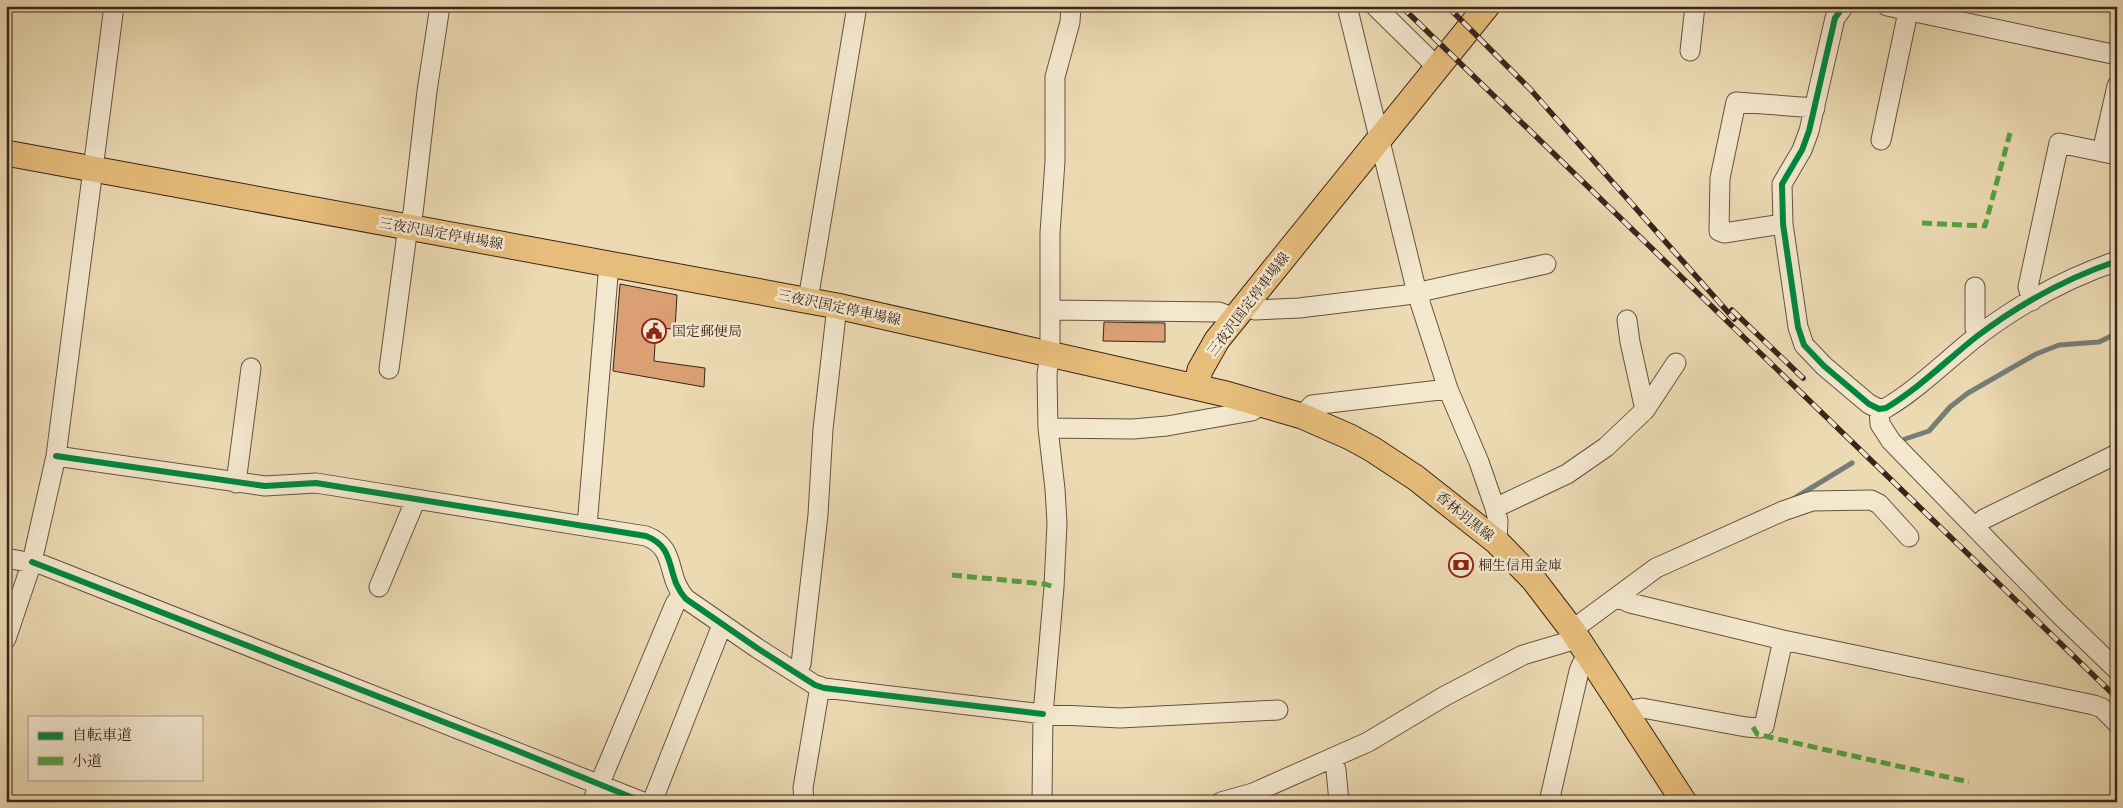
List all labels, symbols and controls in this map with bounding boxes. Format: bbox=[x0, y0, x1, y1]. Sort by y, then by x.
street label: 三夜沢国定停車場線 bbox=[377, 213, 505, 253]
street label: 三夜沢国定停車場線 bbox=[1203, 248, 1293, 360]
street label: 三夜沢国定停車場線 bbox=[776, 285, 902, 329]
public building icon: 国定郵便局 bbox=[641, 318, 667, 344]
place label: 国定郵便局 bbox=[672, 322, 742, 340]
street label: 香林羽黒線 bbox=[1432, 487, 1498, 545]
bank icon: 桐生信用金庫 bbox=[1448, 552, 1474, 578]
place label: 桐生信用金庫 bbox=[1478, 556, 1562, 574]
legend bbox=[28, 716, 202, 780]
text: 自転車道 bbox=[72, 725, 132, 744]
text: 小道 bbox=[72, 751, 102, 770]

